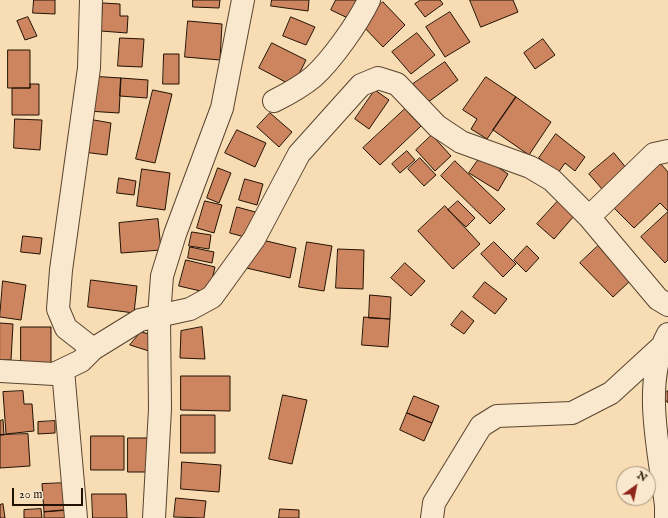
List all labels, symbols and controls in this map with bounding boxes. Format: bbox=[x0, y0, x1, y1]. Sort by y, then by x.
north arrow bbox=[616, 466, 656, 506]
text: N bbox=[634, 468, 650, 485]
scale bar bbox=[14, 480, 85, 506]
text: 20 m bbox=[19, 487, 42, 502]

